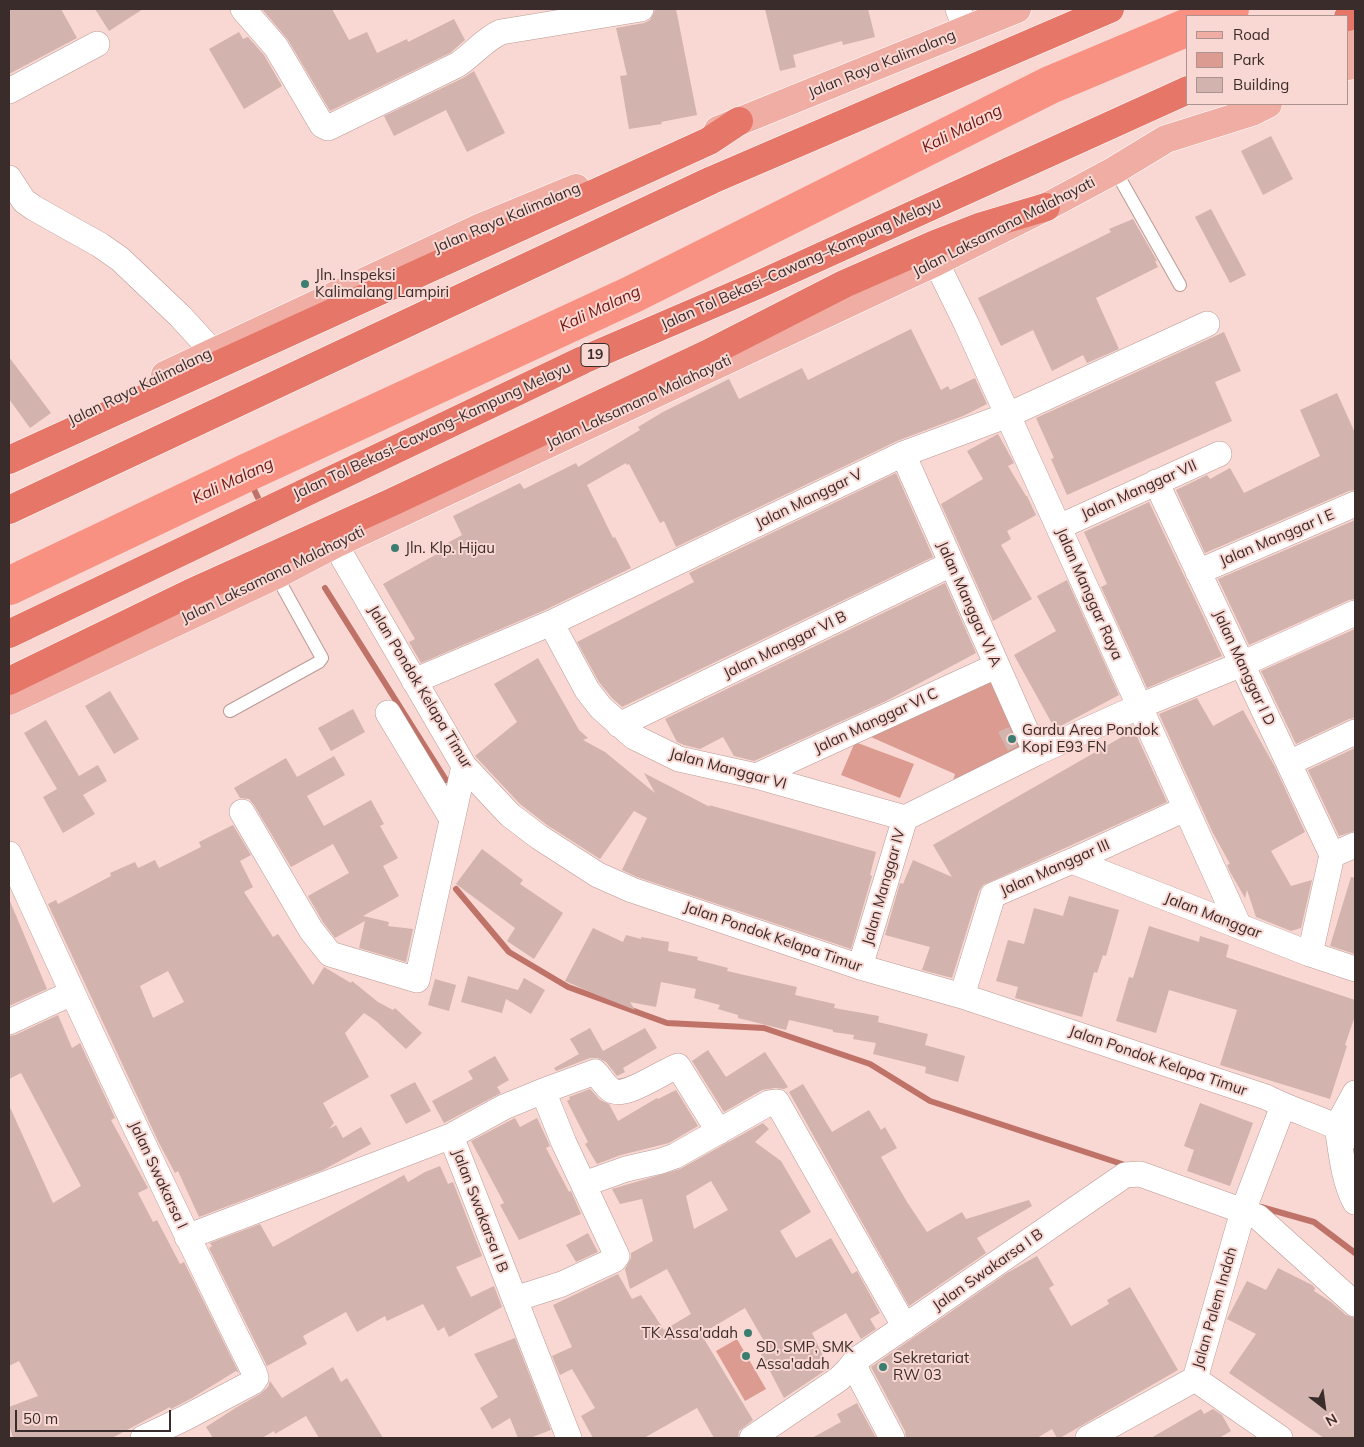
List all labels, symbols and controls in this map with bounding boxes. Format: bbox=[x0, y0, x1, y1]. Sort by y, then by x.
legend bbox=[1186, 15, 1349, 105]
text: Road bbox=[1233, 25, 1270, 44]
street label: Jalan Raya Kalimalang bbox=[806, 26, 958, 102]
text: Park bbox=[1233, 50, 1265, 69]
text: Building bbox=[1233, 75, 1289, 94]
water label: Kali Malang bbox=[919, 101, 1005, 157]
street label: Jalan Laksamana Malahayati bbox=[910, 173, 1098, 281]
street label: Jalan Raya Kalimalang bbox=[431, 179, 583, 257]
street label: Jalan Tol Bekasi–Cawang–Kampung Melayu bbox=[658, 194, 944, 334]
place label: Jln. Inspeksi Kalimalang Lampiri bbox=[315, 266, 449, 301]
marker: Jln. Inspeksi Kalimalang Lampiri bbox=[299, 278, 311, 290]
water label: Kali Malang bbox=[556, 282, 644, 336]
street label: Jalan Raya Kalimalang bbox=[65, 344, 215, 430]
road number: 19 bbox=[581, 344, 609, 366]
street label: Jalan Laksamana Malahayati bbox=[544, 351, 734, 453]
street label: Jalan Tol Bekasi–Cawang–Kampung Melayu bbox=[290, 359, 574, 503]
water label: Kali Malang bbox=[189, 454, 277, 508]
street label: Jalan Manggar VII bbox=[1078, 456, 1200, 524]
street label: Jalan Manggar V bbox=[753, 465, 865, 533]
street label: Jalan Manggar I E bbox=[1217, 506, 1337, 570]
street label: Jalan Laksamana Malahayati bbox=[178, 523, 368, 627]
street label: Jalan Manggar Raya bbox=[1052, 525, 1126, 663]
street label: Jalan Manggar VI A bbox=[933, 538, 1005, 670]
place label: Jln. Klp. Hijau bbox=[405, 539, 495, 557]
marker: Jln. Klp. Hijau bbox=[389, 542, 401, 554]
street label: Jalan Pondok Kelapa Timur bbox=[364, 602, 476, 772]
street label: Jalan Manggar VI B bbox=[720, 607, 850, 683]
street label: Jalan Manggar I D bbox=[1209, 607, 1279, 729]
street label: Jalan Manggar VI C bbox=[811, 684, 941, 758]
place label: Gardu Area Pondok Kopi E93 FN bbox=[1022, 721, 1158, 756]
marker: Gardu Area Pondok Kopi E93 FN bbox=[1006, 733, 1018, 745]
street label: Jalan Manggar VI bbox=[667, 745, 789, 793]
street label: Jalan Manggar IV bbox=[859, 827, 909, 947]
street label: Jalan Manggar III bbox=[997, 836, 1113, 900]
street label: Jalan Manggar bbox=[1162, 889, 1264, 943]
street label: Jalan Pondok Kelapa Timur bbox=[682, 898, 864, 976]
street label: Jalan Pondok Kelapa Timur bbox=[1067, 1022, 1249, 1100]
street label: Jalan Swakarsa I bbox=[125, 1118, 191, 1232]
street label: Jalan Swakarsa I B bbox=[448, 1147, 512, 1275]
street label: Jalan Swakarsa I B bbox=[929, 1225, 1047, 1315]
street label: Jalan Palem Indah bbox=[1189, 1245, 1241, 1371]
place label: TK Assa'adah bbox=[642, 1324, 738, 1342]
marker: TK Assa'adah bbox=[742, 1327, 754, 1339]
place label: SD, SMP, SMK Assa'adah bbox=[756, 1338, 854, 1373]
place label: Sekretariat RW 03 bbox=[893, 1349, 969, 1384]
marker: SD, SMP, SMK Assa'adah bbox=[740, 1350, 752, 1362]
marker: Sekretariat RW 03 bbox=[877, 1361, 889, 1373]
north arrow bbox=[1299, 1382, 1349, 1432]
scale bar bbox=[18, 1400, 174, 1432]
text: 50 m bbox=[23, 1409, 58, 1428]
text: N bbox=[1322, 1410, 1341, 1430]

